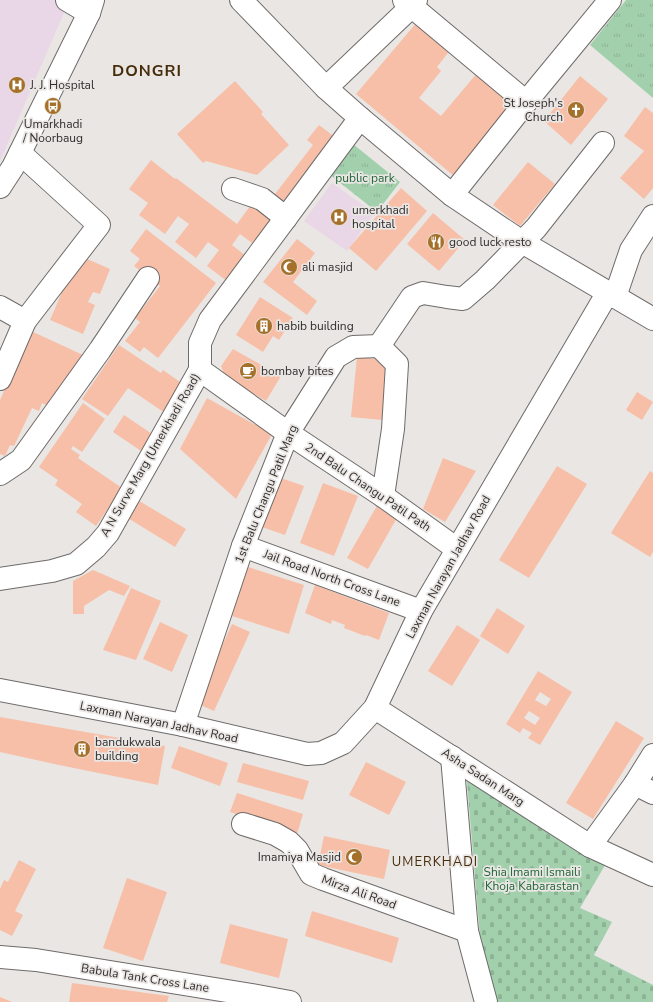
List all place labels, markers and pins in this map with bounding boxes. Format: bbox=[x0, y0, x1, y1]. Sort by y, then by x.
hospital icon: J. J. Hospital bbox=[7, 75, 27, 95]
place label: J. J. Hospital bbox=[29, 77, 95, 93]
place label: St Joseph's Church bbox=[503, 95, 563, 125]
bus stop icon: Umarkhadi / Noorbaug bbox=[43, 96, 63, 116]
church icon: St Joseph's Church bbox=[566, 100, 586, 120]
place label: Umarkhadi / Noorbaug bbox=[22, 116, 83, 146]
place label: umerkhadi hospital bbox=[352, 202, 409, 232]
hospital icon: umerkhadi hospital bbox=[329, 207, 349, 227]
restaurant icon: good luck resto bbox=[426, 232, 446, 252]
place label: good luck resto bbox=[449, 234, 532, 250]
mosque icon: ali masjid bbox=[279, 257, 299, 277]
place label: ali masjid bbox=[302, 259, 353, 275]
building icon: habib building bbox=[254, 316, 274, 336]
place label: habib building bbox=[277, 318, 354, 334]
cafe icon: bombay bites bbox=[238, 361, 258, 381]
place label: bombay bites bbox=[261, 363, 334, 379]
place label: bandukwala building bbox=[95, 734, 161, 764]
building icon: bandukwala building bbox=[72, 739, 92, 759]
mosque icon: Imamiya Masjid bbox=[344, 847, 364, 867]
place label: Imamiya Masjid bbox=[258, 849, 341, 865]

